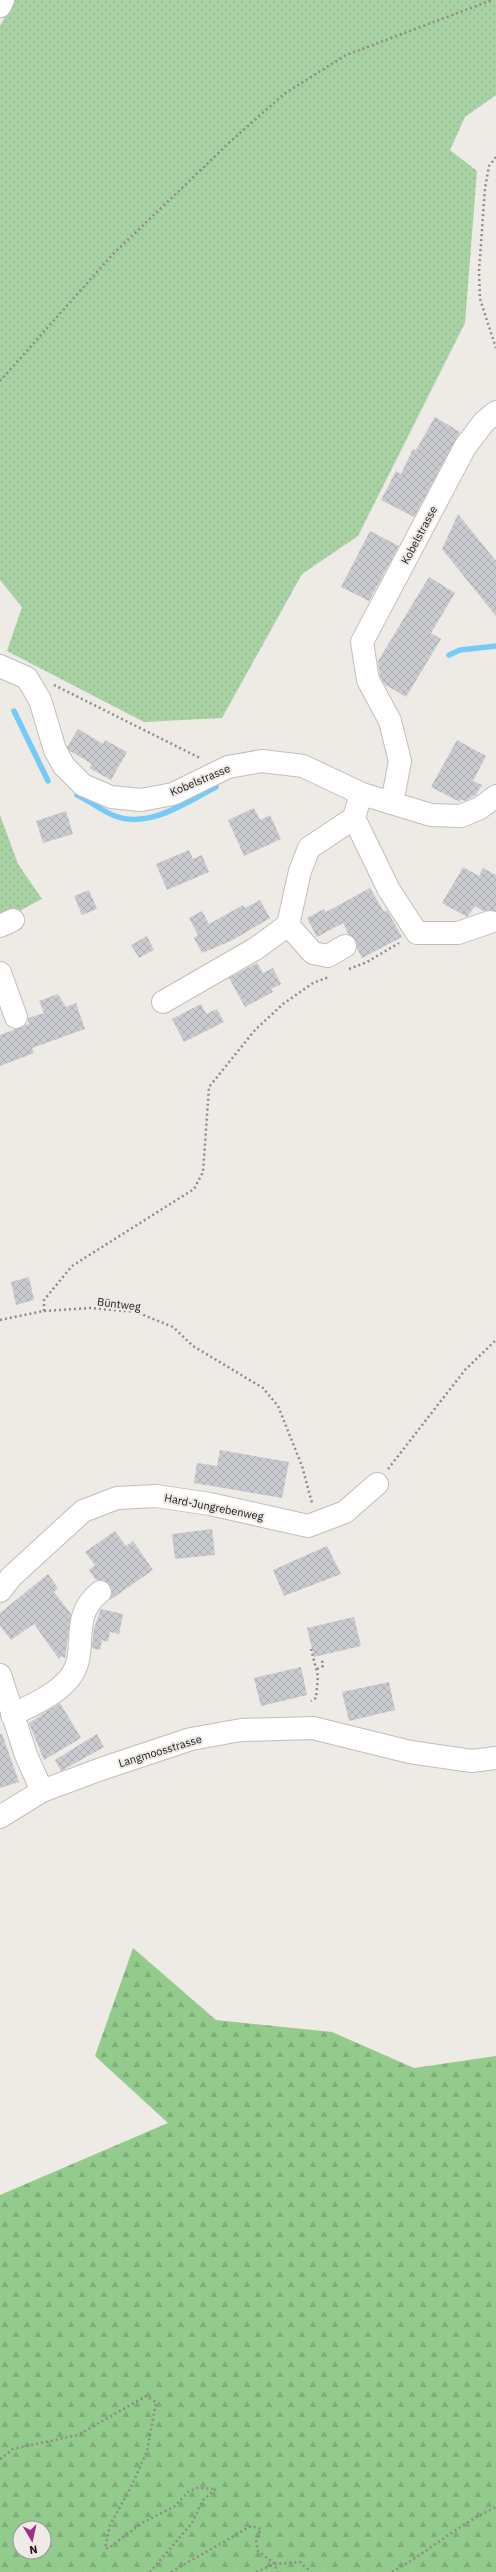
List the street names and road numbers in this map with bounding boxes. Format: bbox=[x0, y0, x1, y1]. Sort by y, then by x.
street label: Kobelstrasse bbox=[398, 503, 440, 567]
street label: Kobelstrasse bbox=[168, 761, 232, 799]
street label: Büntweg bbox=[96, 1294, 142, 1314]
street label: Hard-Jungrebenweg bbox=[163, 1491, 265, 1524]
street label: Langmoosstrasse bbox=[117, 1732, 203, 1770]

